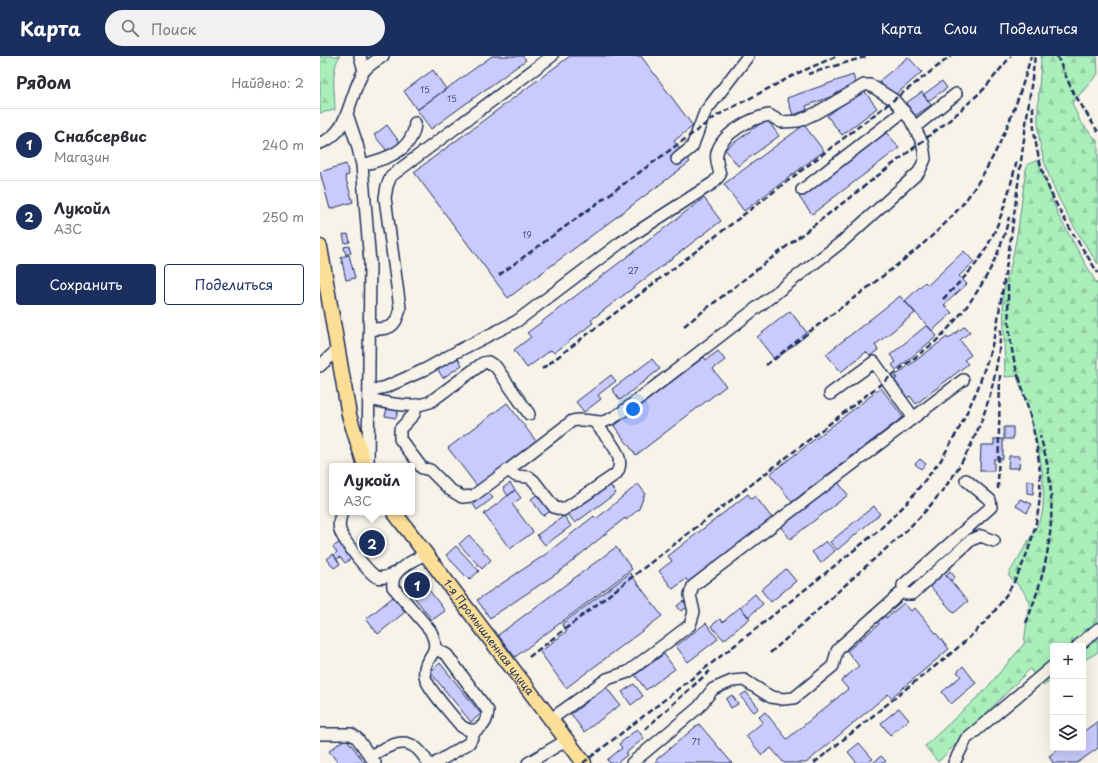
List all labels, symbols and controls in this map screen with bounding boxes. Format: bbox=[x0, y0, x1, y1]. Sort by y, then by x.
search box bbox=[105, 10, 385, 46]
text: Карта bbox=[20, 14, 81, 42]
icon: search bbox=[119, 17, 141, 39]
text: Поиск bbox=[151, 17, 196, 40]
text: Карта bbox=[881, 18, 922, 39]
text: Слои bbox=[944, 18, 977, 39]
text: Поделиться bbox=[999, 18, 1078, 39]
text: Рядом bbox=[16, 69, 71, 95]
text: Найдено: 2 bbox=[231, 73, 304, 92]
house number: 15 bbox=[420, 82, 430, 96]
house number: 15 bbox=[447, 91, 457, 105]
text: Снабсервис bbox=[54, 124, 147, 147]
text: 1 bbox=[26, 135, 32, 154]
text: 240 m bbox=[262, 135, 304, 154]
text: Магазин bbox=[54, 147, 110, 166]
text: Лукойл bbox=[54, 196, 110, 219]
text: 2 bbox=[24, 207, 34, 226]
text: 250 m bbox=[262, 207, 304, 226]
text: АЗС bbox=[54, 219, 82, 238]
house number: 19 bbox=[522, 227, 532, 241]
house number: 27 bbox=[627, 263, 639, 277]
button: Сохранить bbox=[16, 264, 156, 305]
button: Поделиться bbox=[164, 264, 304, 305]
your location bbox=[623, 399, 643, 419]
popup bbox=[329, 463, 415, 515]
text: Лукойл bbox=[344, 468, 400, 491]
text: АЗС bbox=[344, 491, 372, 510]
pin: 2 bbox=[359, 528, 385, 558]
pin: 1 bbox=[404, 570, 430, 600]
street label: 1-я Промышленная улица bbox=[440, 575, 539, 699]
map controls bbox=[1050, 643, 1086, 751]
button: + bbox=[1050, 643, 1086, 679]
button: − bbox=[1050, 679, 1086, 715]
button: layers bbox=[1050, 715, 1086, 751]
house number: 71 bbox=[692, 734, 700, 748]

